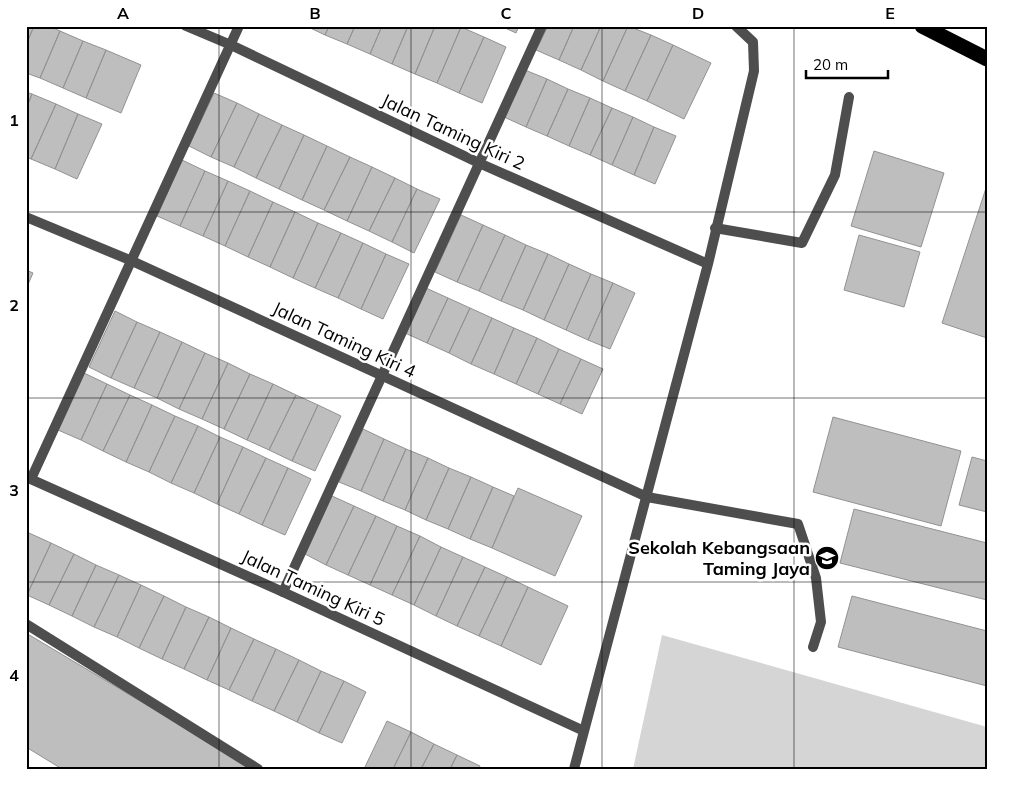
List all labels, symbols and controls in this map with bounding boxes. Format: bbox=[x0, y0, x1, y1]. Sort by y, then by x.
text: A bbox=[117, 3, 129, 23]
text: B bbox=[309, 3, 321, 23]
text: C bbox=[501, 3, 512, 23]
text: D bbox=[692, 3, 704, 23]
text: E bbox=[885, 3, 895, 23]
scale bar bbox=[806, 48, 888, 80]
text: 20 m bbox=[813, 55, 848, 74]
street label: Jalan Taming Kiri 2 bbox=[378, 88, 529, 175]
text: 1 bbox=[9, 110, 19, 130]
text: 2 bbox=[9, 295, 19, 315]
street label: Jalan Taming Kiri 4 bbox=[269, 296, 420, 383]
text: 3 bbox=[9, 480, 19, 500]
place label: Sekolah Kebangsaan Taming Jaya bbox=[628, 536, 810, 580]
street label: Jalan Taming Kiri 5 bbox=[238, 544, 389, 631]
school or university icon: Sekolah Kebangsaan Taming Jaya bbox=[814, 545, 840, 571]
text: 4 bbox=[9, 665, 19, 685]

